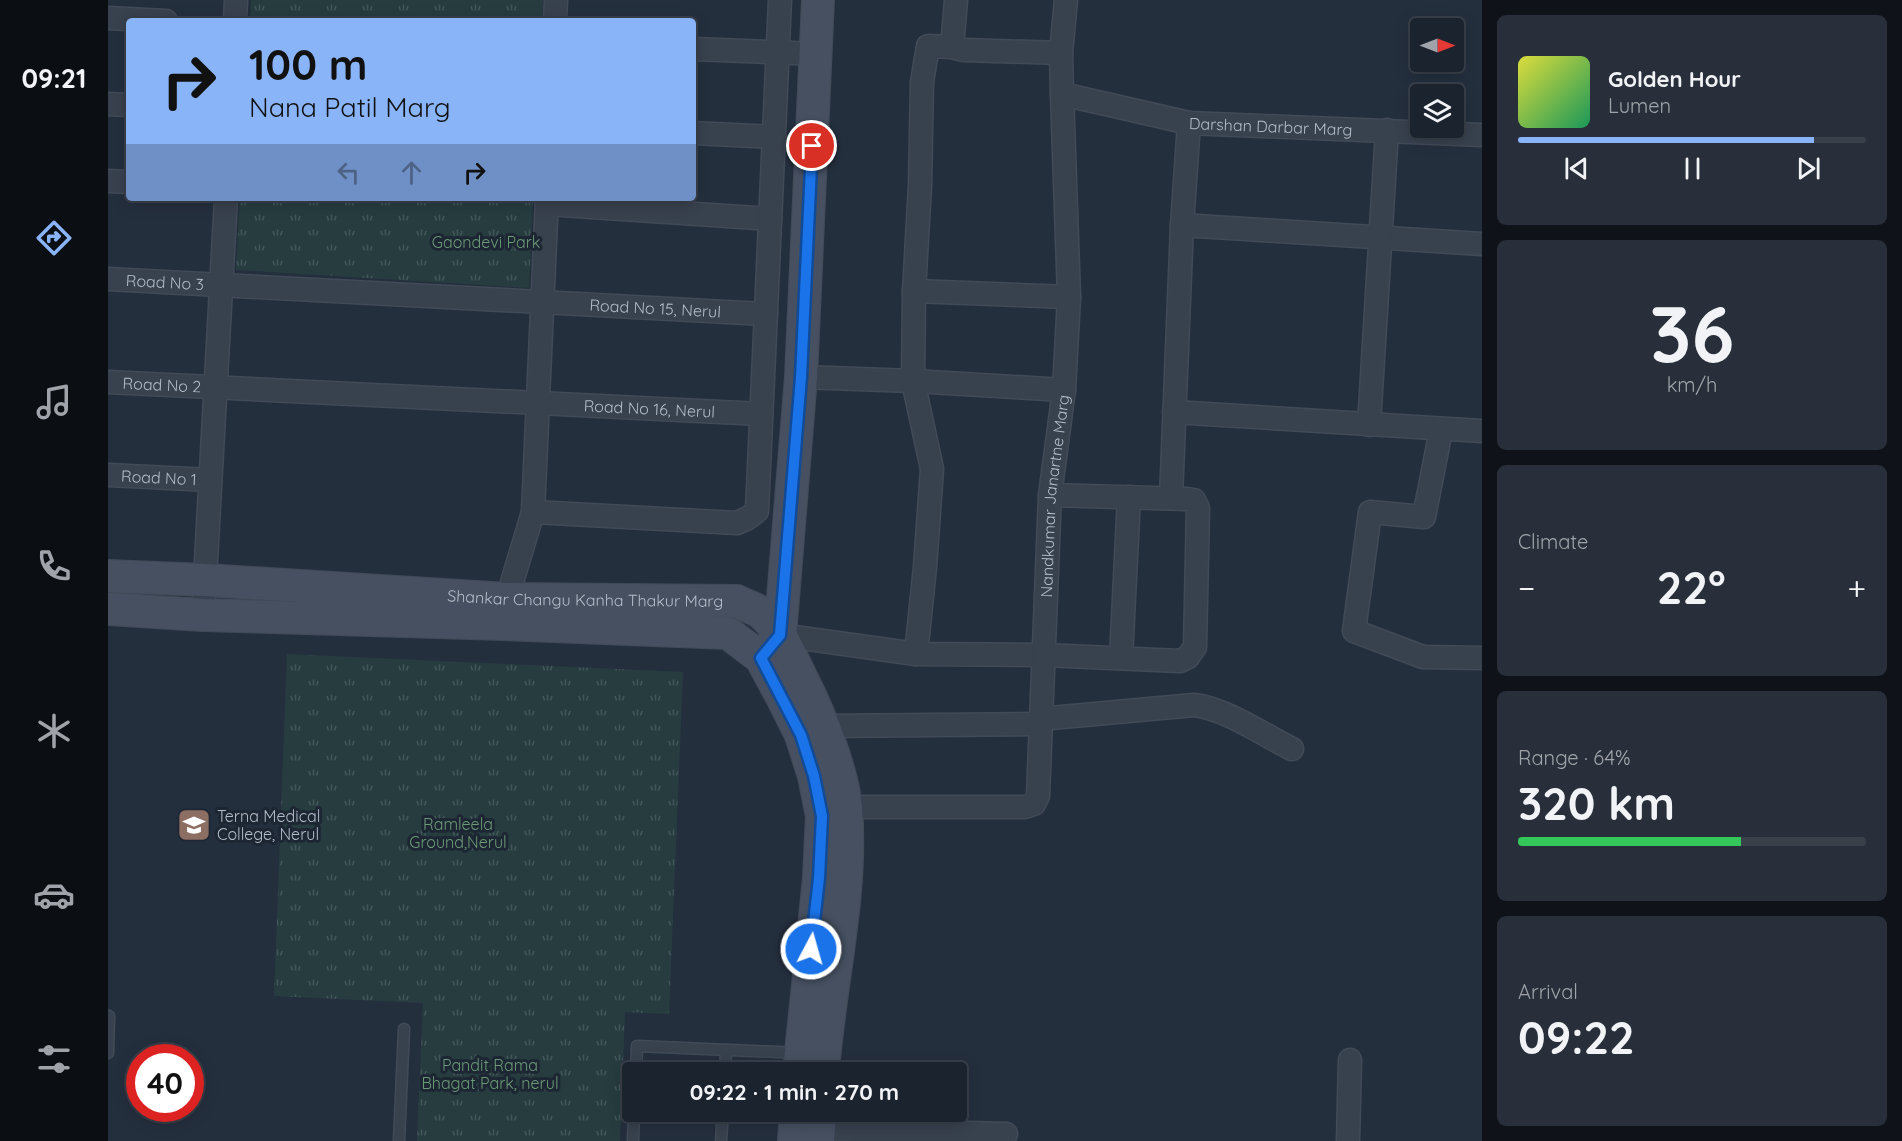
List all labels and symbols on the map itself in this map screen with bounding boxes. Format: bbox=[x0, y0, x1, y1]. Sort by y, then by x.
north arrow bbox=[1410, 18, 1464, 72]
street label: Darshan Darbar Marg bbox=[1189, 113, 1353, 140]
pin bbox=[786, 120, 837, 171]
park label: Gaondevi Park bbox=[432, 232, 540, 252]
street label: Road No 3 bbox=[125, 270, 204, 294]
street label: Road No 15, Nerul bbox=[589, 295, 721, 322]
street label: Road No 2 bbox=[122, 373, 202, 397]
street label: Nandkumar Janartne Marg bbox=[1036, 393, 1073, 598]
street label: Road No 16, Nerul bbox=[583, 395, 716, 422]
street label: Road No 1 bbox=[121, 466, 197, 489]
street label: Shankar Changu Kanha Thakur Marg bbox=[447, 585, 723, 611]
place label: Terna Medical College, Nerul bbox=[217, 806, 320, 844]
school or university icon: Terna Medical College, Nerul bbox=[176, 807, 212, 843]
park label: Ramleela Ground,Nerul bbox=[409, 814, 507, 852]
position arrow bbox=[779, 917, 843, 981]
speed limit sign: 40 bbox=[126, 1044, 204, 1122]
park label: Pandit Rama Bhagat Park, nerul bbox=[421, 1055, 559, 1093]

